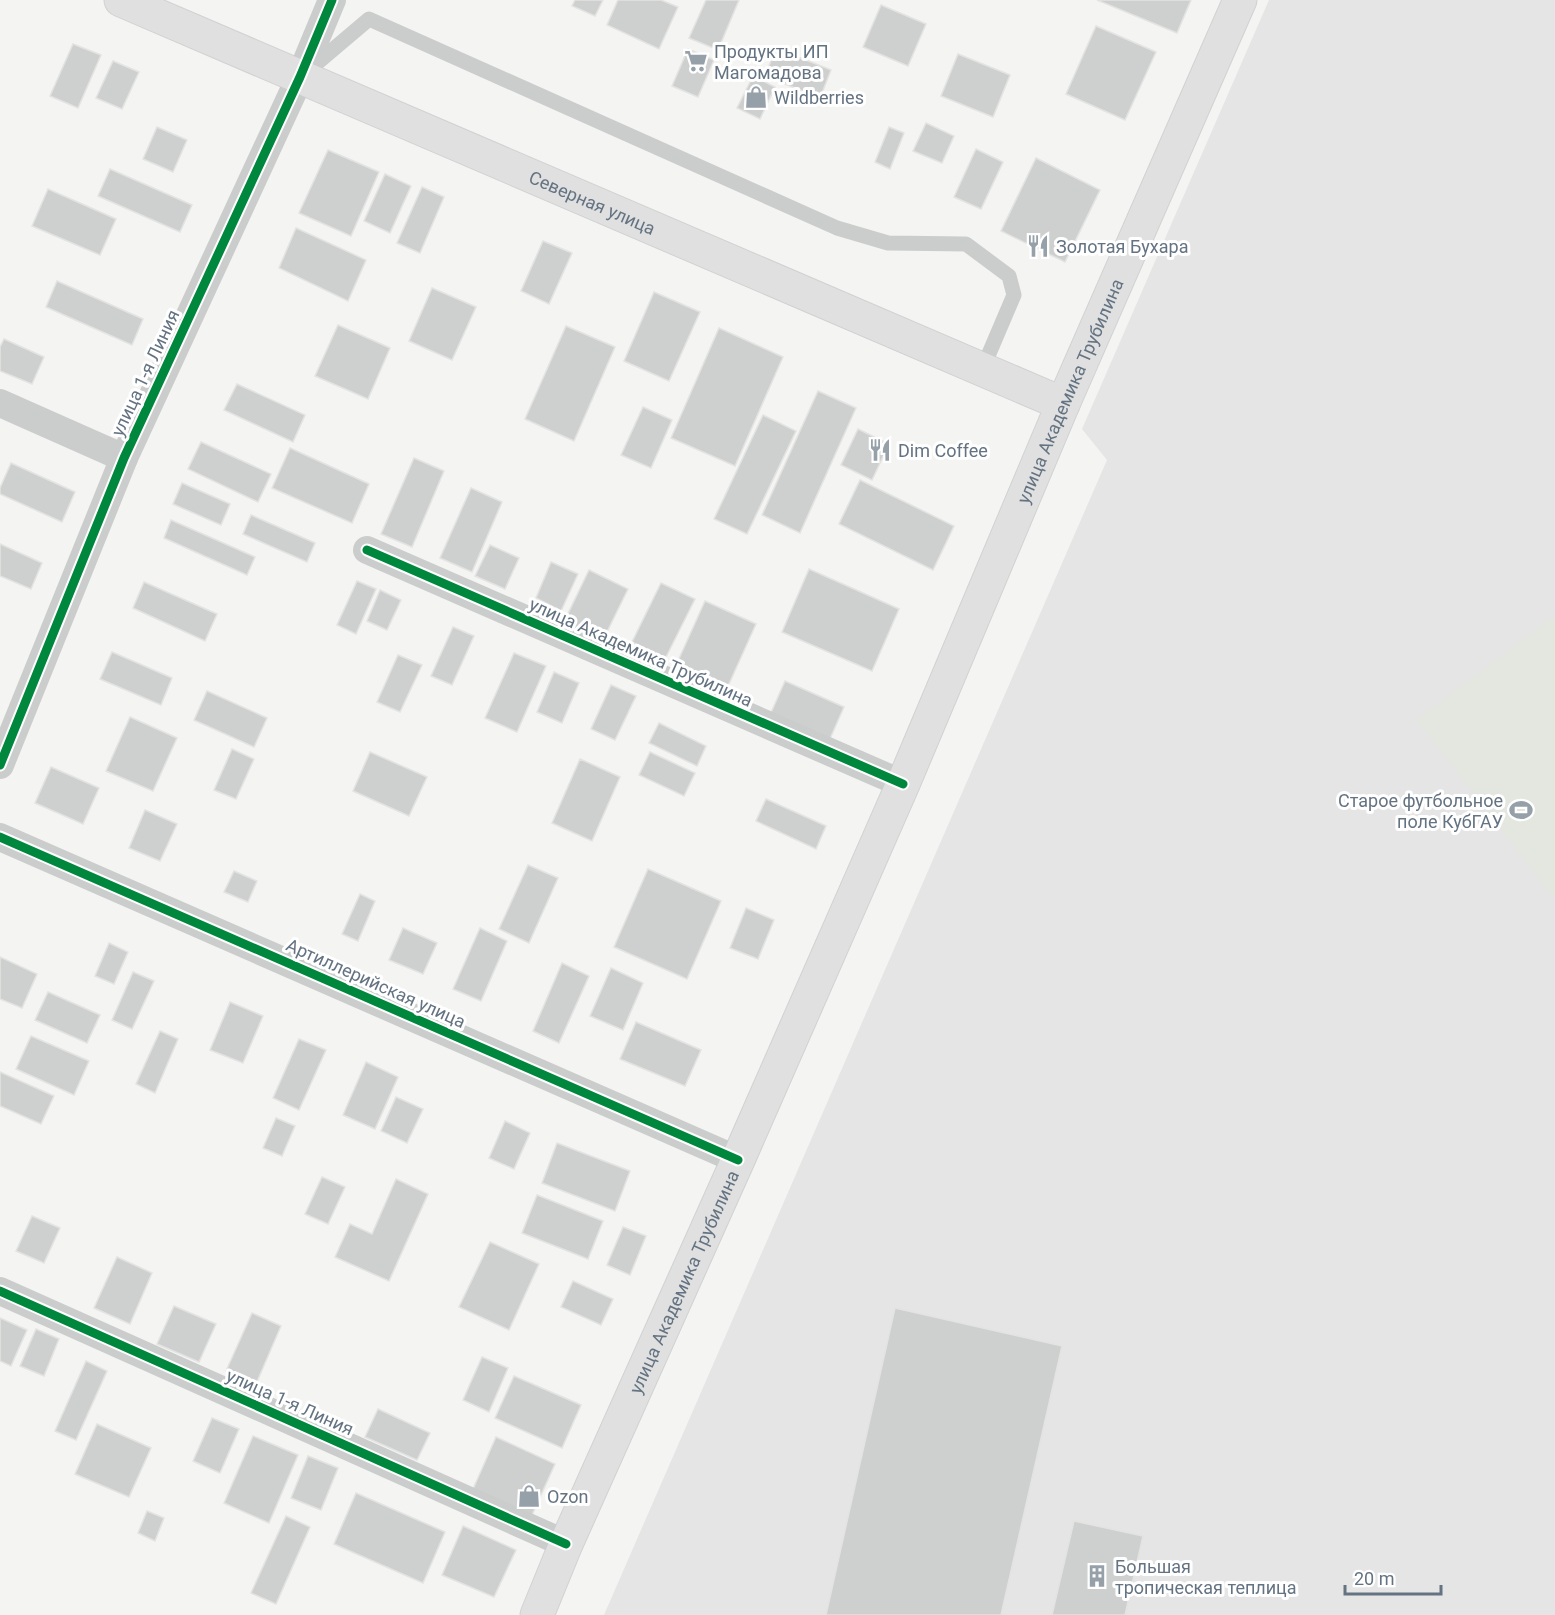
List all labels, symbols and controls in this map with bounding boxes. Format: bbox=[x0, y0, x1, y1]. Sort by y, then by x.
place label: Продукты ИП Магомадова bbox=[714, 41, 828, 83]
supermarket icon: Продукты ИП Магомадова bbox=[683, 48, 709, 74]
shop icon: Wildberries bbox=[743, 84, 769, 110]
place label: Wildberries bbox=[774, 87, 864, 108]
street label: Северная улица bbox=[526, 166, 659, 238]
restaurant icon: Золотая Бухара bbox=[1025, 233, 1051, 259]
place label: Золотая Бухара bbox=[1056, 236, 1188, 257]
street label: улица Академика Трубилина bbox=[1012, 275, 1127, 506]
street label: улица 1-я Линия bbox=[107, 306, 183, 440]
restaurant icon: Dim Coffee bbox=[867, 437, 893, 463]
place label: Dim Coffee bbox=[898, 440, 988, 461]
street label: улица Академика Трубилина bbox=[526, 593, 756, 711]
place label: Старое футбольное поле КубГАУ bbox=[1338, 790, 1503, 832]
sports icon: Старое футбольное поле КубГАУ bbox=[1508, 797, 1534, 823]
street label: Артиллерийская улица bbox=[283, 934, 469, 1032]
street label: улица Академика Трубилина bbox=[624, 1167, 743, 1397]
street label: улица 1-я Линия bbox=[223, 1365, 357, 1439]
shop icon: Ozon bbox=[516, 1483, 542, 1509]
place label: Ozon bbox=[547, 1486, 588, 1507]
place label: Большая тропическая теплица bbox=[1115, 1556, 1297, 1598]
scale bar bbox=[1345, 1558, 1441, 1596]
building icon: Большая тропическая теплица bbox=[1084, 1563, 1110, 1589]
text: 20 m bbox=[1354, 1568, 1394, 1589]

